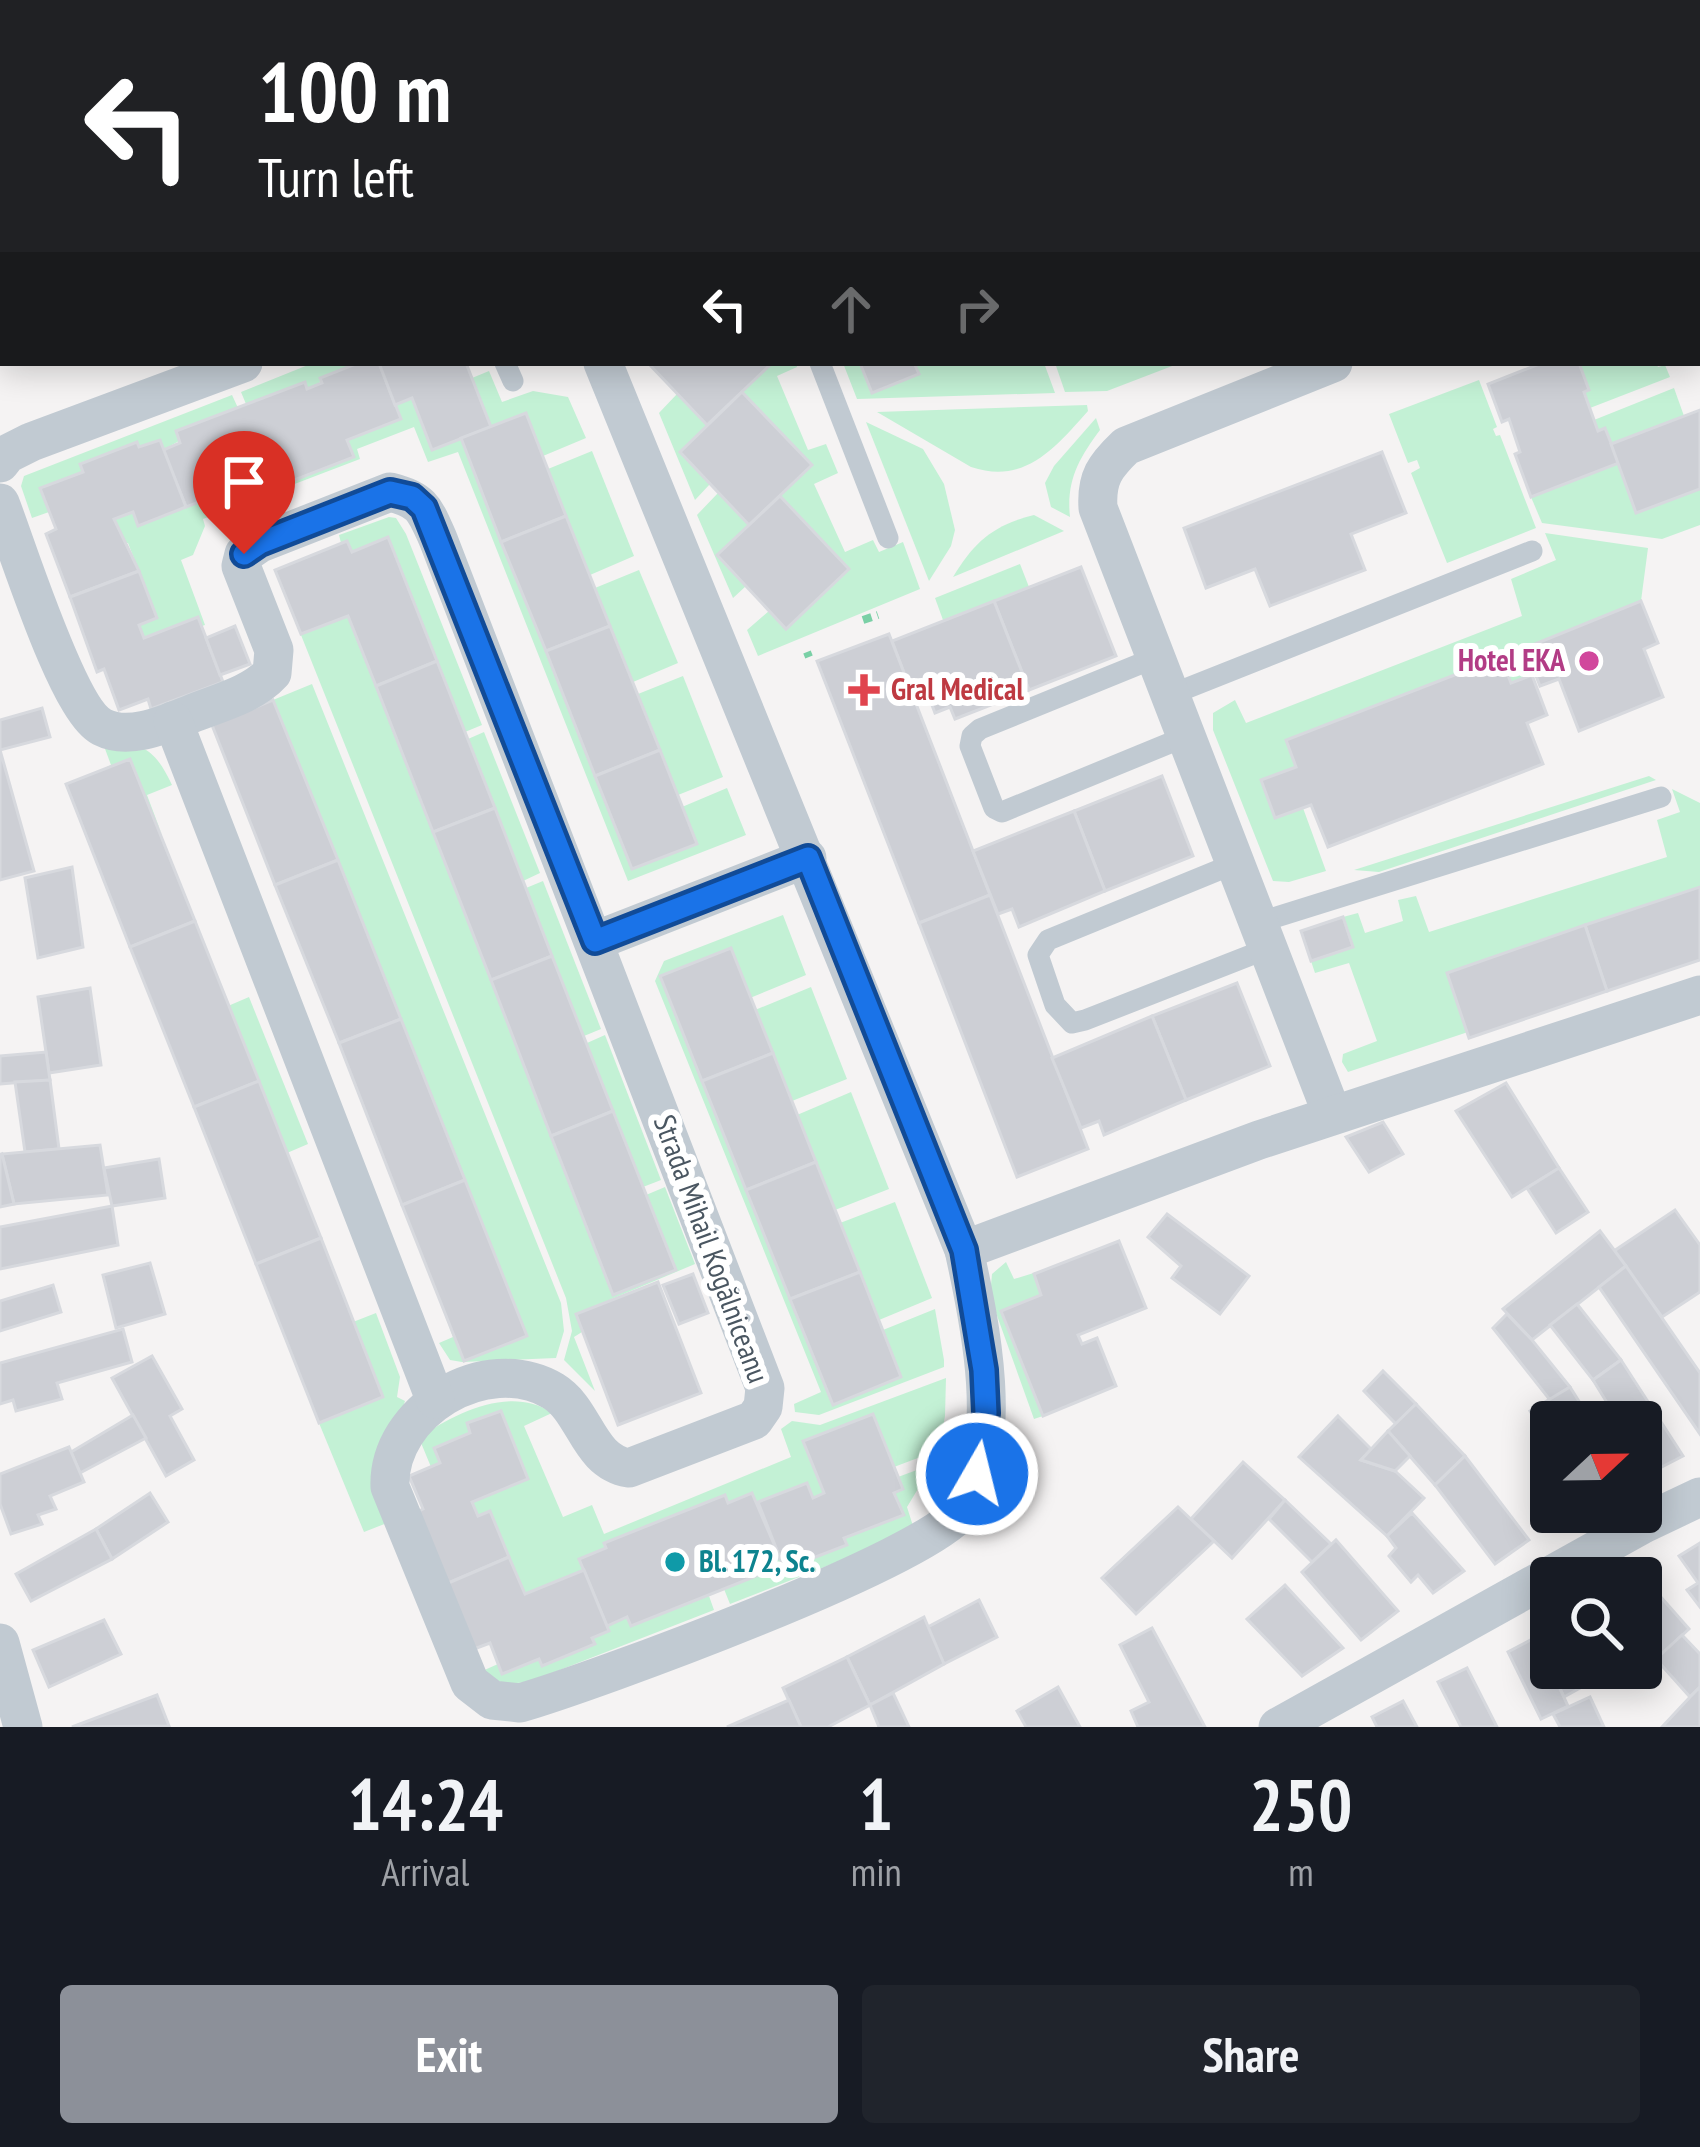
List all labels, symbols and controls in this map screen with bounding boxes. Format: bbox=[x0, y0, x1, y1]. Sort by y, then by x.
text: 100 m bbox=[258, 36, 451, 145]
icon: left bbox=[60, 48, 216, 204]
text: Turn left bbox=[258, 142, 414, 212]
icon: left bbox=[692, 276, 758, 342]
icon: ahead bbox=[818, 276, 884, 342]
icon: right bbox=[944, 276, 1010, 342]
pin bbox=[193, 431, 295, 554]
icon: arrive bbox=[211, 449, 277, 515]
place label: Hotel EKA bbox=[1458, 640, 1566, 679]
marker: Hotel EKA bbox=[1576, 648, 1602, 674]
place label: Gral Medical bbox=[891, 669, 1024, 708]
marker: Gral Medical bbox=[848, 674, 880, 706]
street label: Strada Mihail Kogălniceanu bbox=[646, 1109, 779, 1388]
north arrow bbox=[1530, 1401, 1662, 1533]
map controls bbox=[1530, 1401, 1662, 1689]
position arrow bbox=[914, 1411, 1040, 1537]
place label: Bl. 172, Sc. bbox=[699, 1541, 816, 1580]
marker: Bl. 172, Sc. bbox=[662, 1549, 688, 1575]
button: search bbox=[1530, 1557, 1662, 1689]
text: 14:24 bbox=[348, 1757, 503, 1850]
text: 1 bbox=[859, 1757, 893, 1850]
text: 250 bbox=[1249, 1757, 1352, 1850]
text: Arrival bbox=[381, 1846, 469, 1897]
text: min bbox=[851, 1846, 902, 1897]
text: m bbox=[1288, 1846, 1314, 1897]
button: Exit bbox=[60, 1985, 838, 2123]
button: Share bbox=[862, 1985, 1640, 2123]

